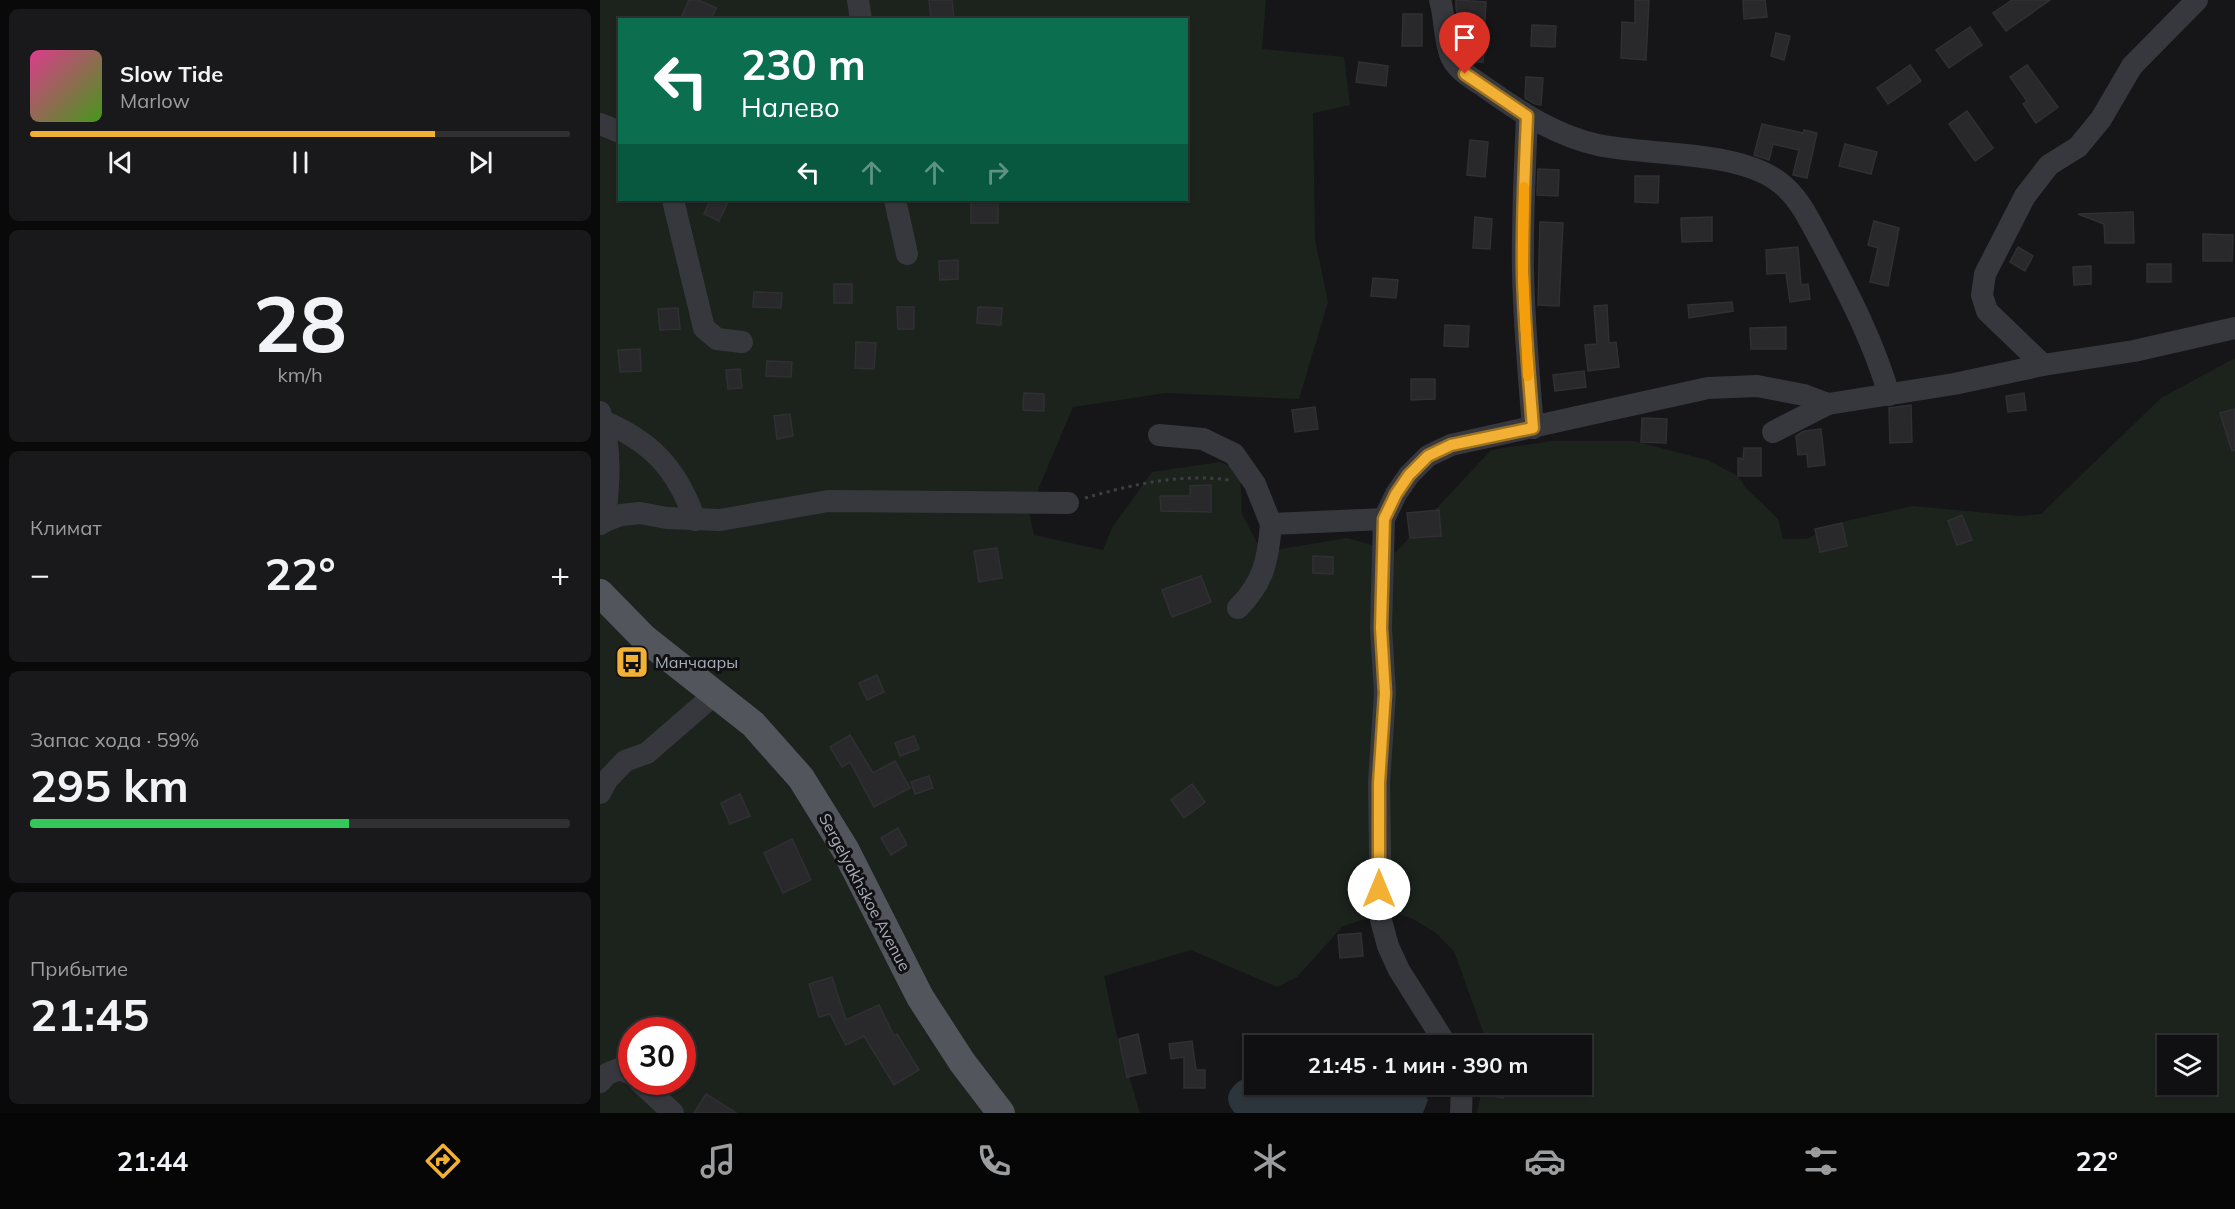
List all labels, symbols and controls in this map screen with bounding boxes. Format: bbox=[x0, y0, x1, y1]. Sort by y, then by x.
pin bbox=[1439, 12, 1490, 74]
icon: arrive bbox=[1448, 21, 1481, 54]
text: 230 m bbox=[741, 38, 866, 91]
icon: left bbox=[642, 42, 720, 120]
text: Slow Tide bbox=[120, 60, 223, 88]
text: Marlow bbox=[120, 88, 190, 113]
text: Налево bbox=[741, 90, 840, 124]
icon: previous bbox=[104, 146, 137, 179]
icon: pause bbox=[284, 146, 317, 179]
icon: next bbox=[464, 146, 497, 179]
icon: left bbox=[792, 156, 825, 189]
icon: ahead bbox=[855, 156, 888, 189]
icon: ahead bbox=[918, 156, 951, 189]
icon: right bbox=[981, 156, 1014, 189]
text: 28 bbox=[253, 274, 347, 372]
text: km/h bbox=[277, 362, 323, 387]
text: Климат bbox=[30, 515, 102, 540]
text: 22° bbox=[264, 545, 336, 601]
text: − bbox=[30, 553, 50, 594]
text: + bbox=[550, 553, 570, 594]
bus stop icon: Манчаары bbox=[614, 644, 650, 680]
place label: Манчаары bbox=[655, 652, 738, 672]
text: Запас хода · 59% bbox=[30, 727, 199, 752]
text: 295 km bbox=[30, 757, 189, 813]
street label: Sergelyakhskoe Avenue bbox=[815, 810, 915, 974]
position arrow bbox=[1347, 857, 1411, 921]
text: Прибытие bbox=[30, 956, 128, 981]
text: 21:45 bbox=[30, 986, 149, 1042]
speed limit sign: 30 bbox=[618, 1017, 696, 1095]
map controls bbox=[2157, 1035, 2217, 1095]
button: layers bbox=[2157, 1035, 2217, 1095]
text: 21:45 · 1 мин · 390 m bbox=[1308, 1051, 1528, 1079]
icon: directions bbox=[422, 1140, 464, 1182]
icon: music bbox=[697, 1140, 739, 1182]
icon: phone bbox=[973, 1140, 1015, 1182]
icon: climate bbox=[1249, 1140, 1291, 1182]
icon: car bbox=[1524, 1140, 1566, 1182]
icon: filters bbox=[1800, 1140, 1842, 1182]
text: 21:44 bbox=[117, 1144, 188, 1178]
text: 22° bbox=[2075, 1144, 2118, 1178]

